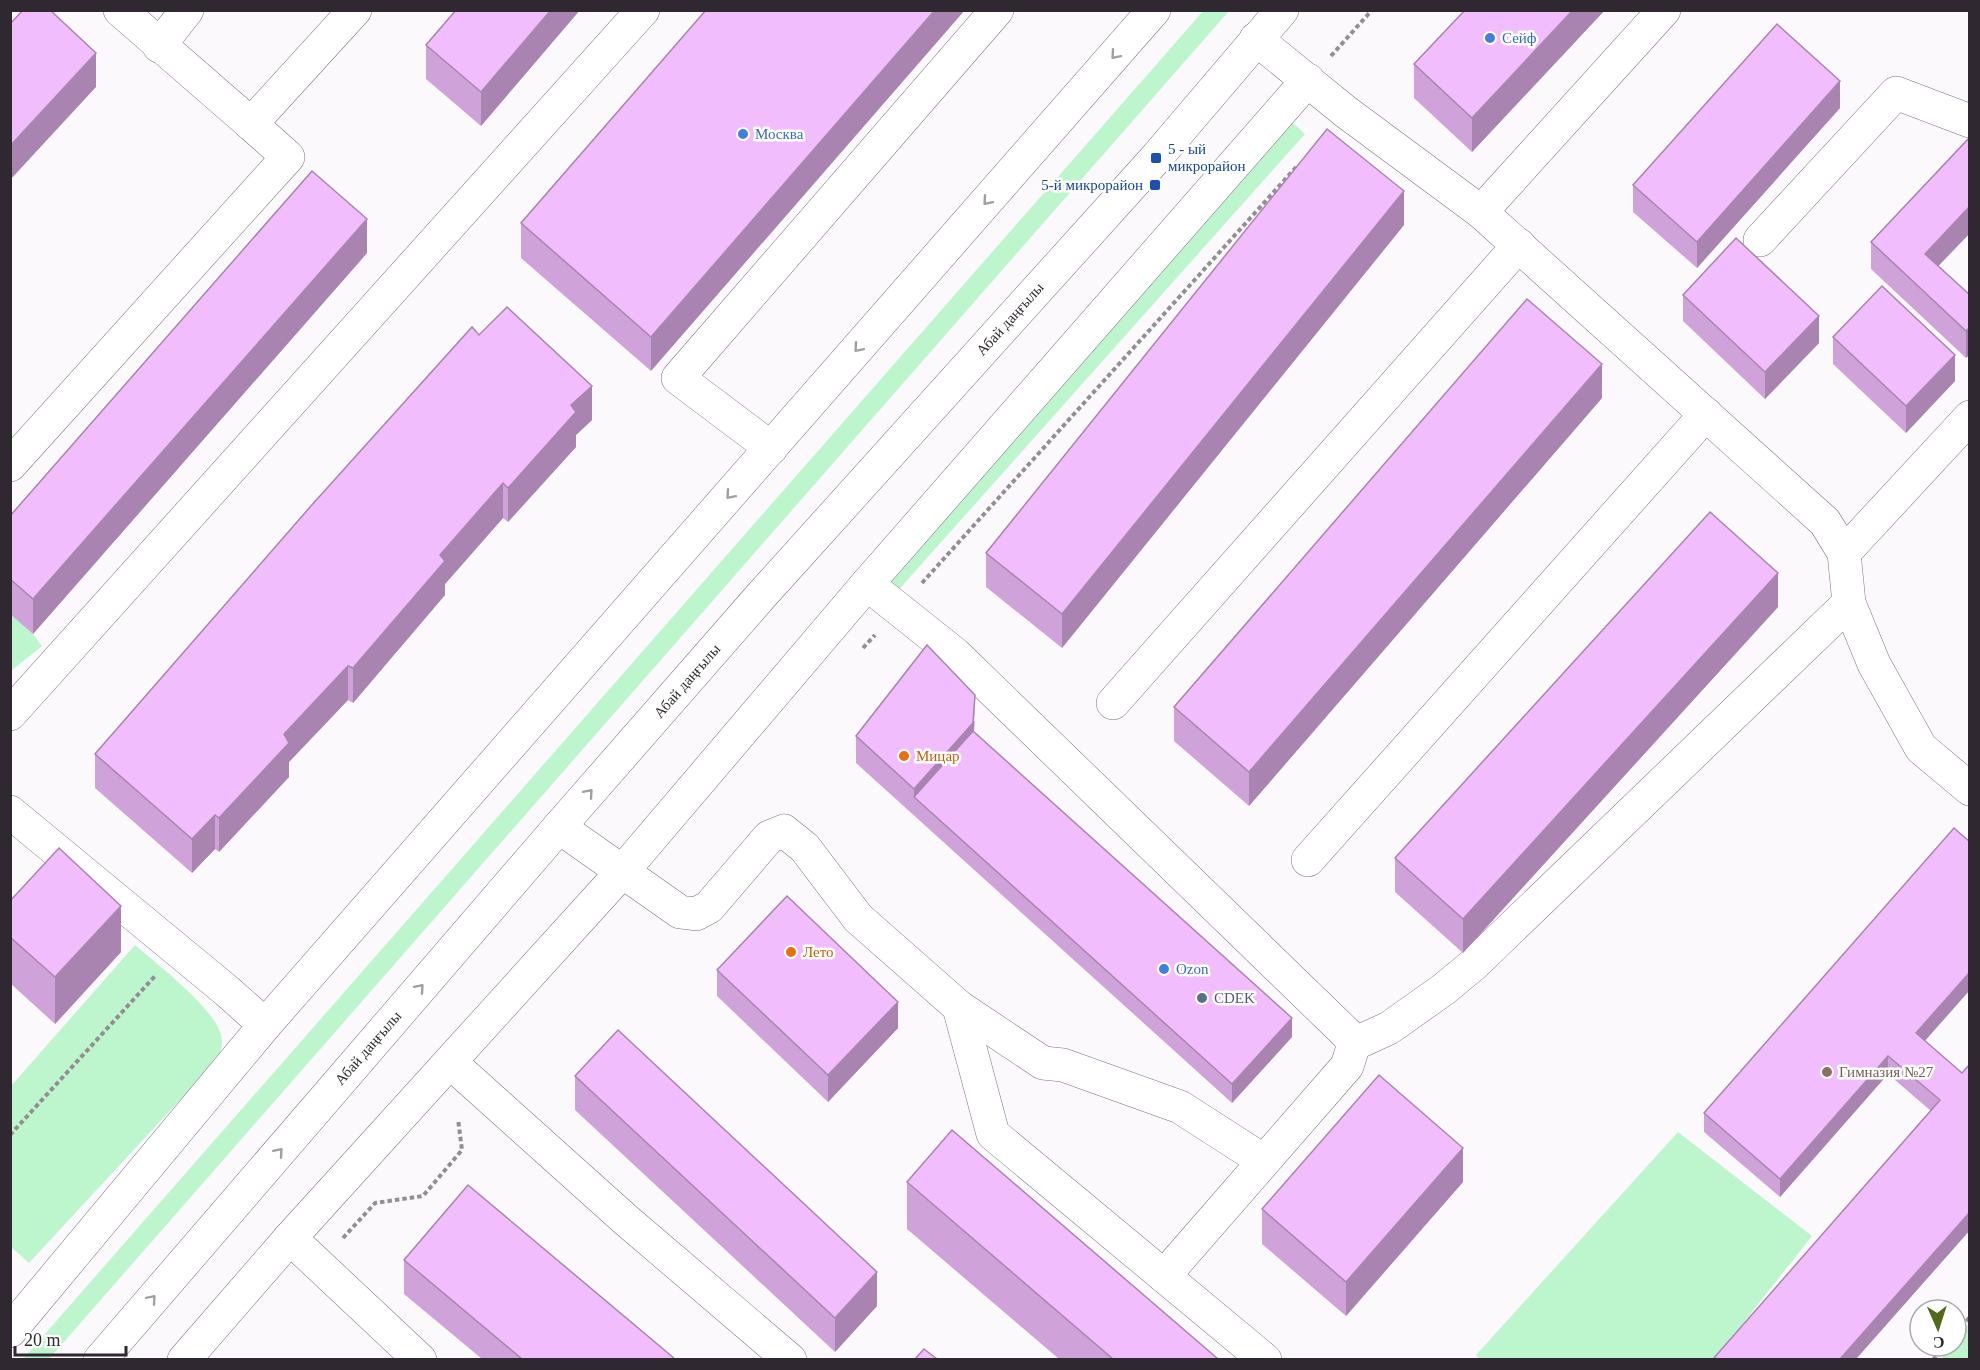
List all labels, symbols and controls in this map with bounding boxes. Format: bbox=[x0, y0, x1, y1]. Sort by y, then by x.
place label: Сейф bbox=[1502, 30, 1537, 46]
marker: Сейф bbox=[1483, 31, 1497, 45]
one-way arrow bbox=[1111, 48, 1122, 59]
place label: Москва bbox=[755, 126, 804, 142]
marker: Москва bbox=[736, 127, 750, 141]
place label: 5 - ый микрорайон bbox=[1168, 141, 1246, 174]
marker: 5 - ый микрорайон bbox=[1149, 151, 1163, 165]
place label: 5-й микрорайон bbox=[1041, 177, 1143, 193]
marker: 5-й микрорайон bbox=[1148, 178, 1162, 192]
one-way arrow bbox=[983, 195, 994, 205]
street label: Абай даңғылы bbox=[973, 279, 1047, 359]
one-way arrow bbox=[854, 341, 865, 352]
one-way arrow bbox=[726, 488, 737, 499]
street label: Абай даңғылы bbox=[651, 641, 723, 721]
place label: Мицар bbox=[916, 748, 960, 764]
marker: Мицар bbox=[897, 749, 911, 763]
one-way arrow bbox=[582, 789, 593, 800]
place label: Лето bbox=[803, 944, 834, 960]
marker: Лето bbox=[784, 945, 798, 959]
place label: Ozon bbox=[1176, 961, 1209, 977]
marker: Ozon bbox=[1157, 962, 1171, 976]
one-way arrow bbox=[413, 984, 424, 995]
place label: CDEK bbox=[1214, 990, 1255, 1006]
marker: CDEK bbox=[1195, 991, 1209, 1005]
street label: Абай даңғылы bbox=[332, 1008, 404, 1088]
place label: Гимназия №27 bbox=[1839, 1064, 1934, 1080]
marker: Гимназия №27 bbox=[1820, 1065, 1834, 1079]
one-way arrow bbox=[272, 1147, 283, 1158]
one-way arrow bbox=[145, 1295, 156, 1306]
north arrow bbox=[1908, 1298, 1968, 1358]
scale bar bbox=[15, 1319, 126, 1357]
text: 20 m bbox=[24, 1330, 61, 1350]
text: С bbox=[1933, 1334, 1945, 1351]

